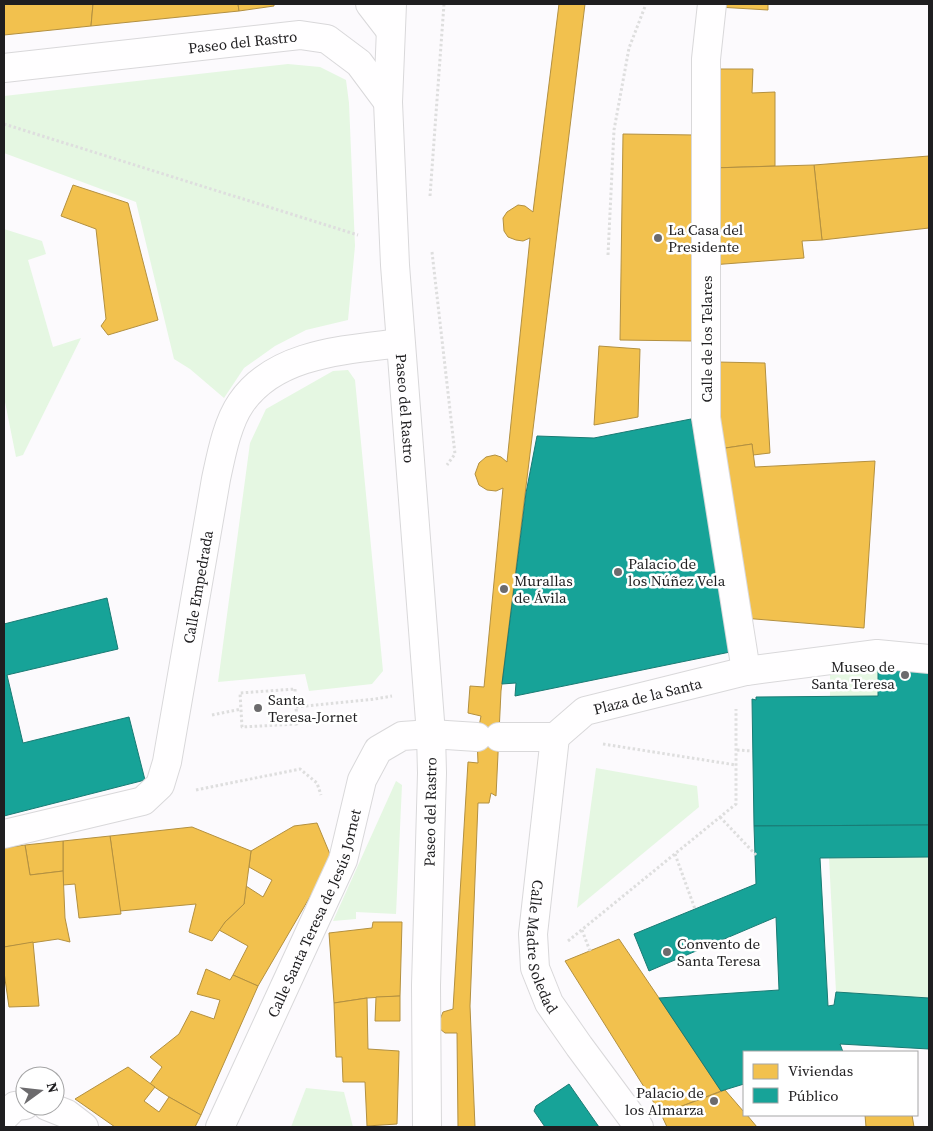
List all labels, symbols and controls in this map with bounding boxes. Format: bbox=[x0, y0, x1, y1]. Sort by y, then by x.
street label: Paseo del Rastro bbox=[187, 25, 298, 58]
place label: La Casa del Presidente bbox=[668, 219, 744, 257]
marker: La Casa del Presidente bbox=[652, 232, 664, 244]
street label: Calle de los Telares bbox=[696, 276, 717, 403]
street label: Paseo del Rastro bbox=[391, 353, 421, 464]
street label: Calle Empedrada bbox=[177, 528, 217, 645]
place label: Palacio de los Núñez Vela bbox=[628, 553, 726, 591]
marker: Palacio de los Núñez Vela bbox=[612, 566, 624, 578]
place label: Murallas de Ávila bbox=[514, 570, 573, 608]
marker: Murallas de Ávila bbox=[498, 583, 510, 595]
place label: Museo de Santa Teresa bbox=[811, 656, 895, 694]
marker: Museo de Santa Teresa bbox=[899, 669, 911, 681]
street label: Plaza de la Santa bbox=[591, 672, 704, 719]
place label: Santa Teresa-Jornet bbox=[268, 689, 358, 727]
marker: Santa Teresa-Jornet bbox=[252, 702, 264, 714]
street label: Paseo del Rastro bbox=[419, 757, 441, 867]
street label: Calle Santa Teresa de Jesús Jornet bbox=[262, 807, 365, 1021]
street label: Calle Madre Soledad bbox=[522, 879, 564, 1018]
place label: Convento de Santa Teresa bbox=[677, 933, 761, 971]
marker: Convento de Santa Teresa bbox=[661, 946, 673, 958]
legend bbox=[743, 1051, 918, 1116]
text: Viviendas bbox=[788, 1060, 853, 1081]
north arrow bbox=[15, 1066, 65, 1116]
text: N bbox=[42, 1080, 64, 1095]
place label: Palacio de los Almarza bbox=[625, 1082, 704, 1120]
text: Público bbox=[788, 1085, 839, 1106]
marker: Palacio de los Almarza bbox=[708, 1095, 720, 1107]

